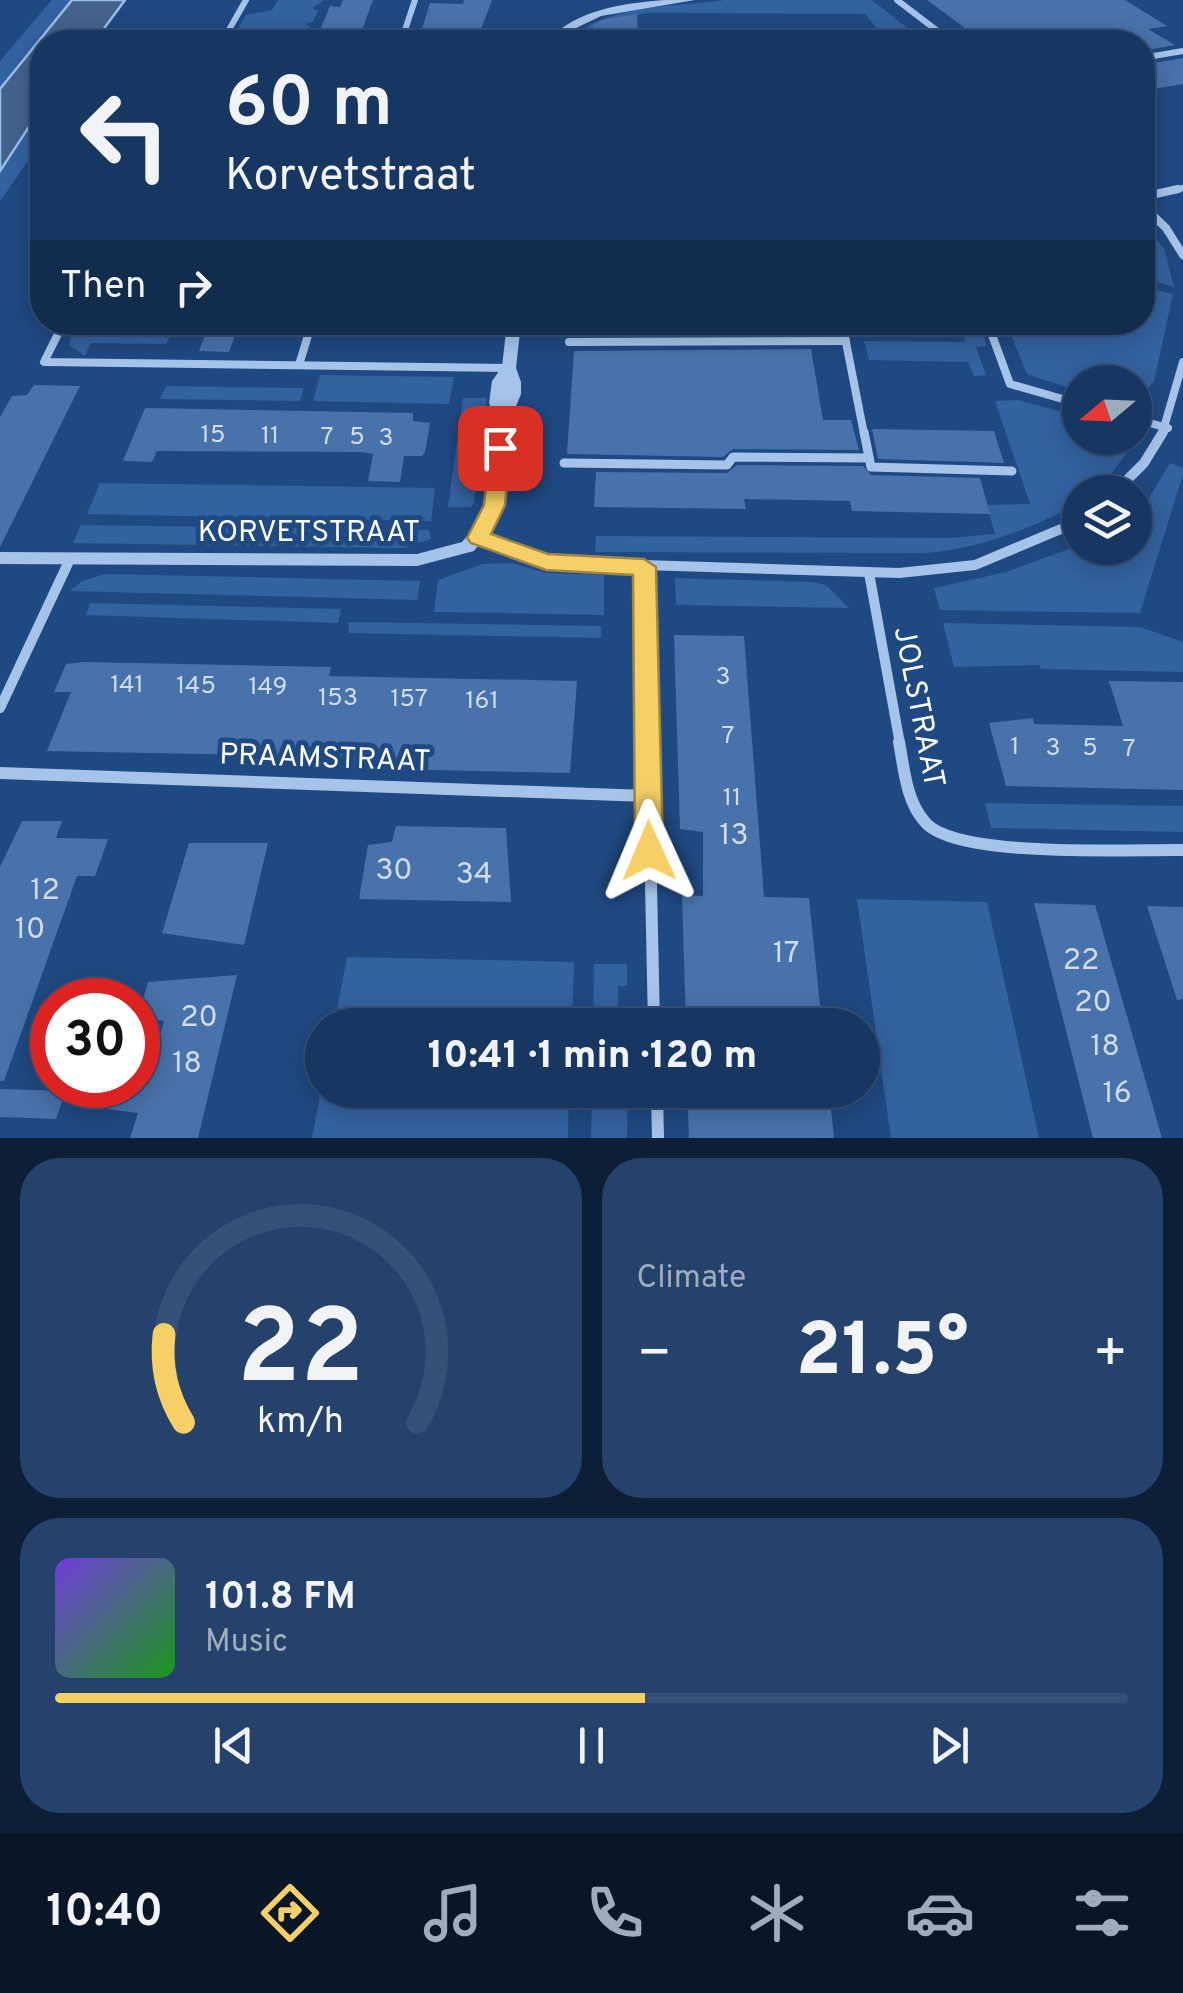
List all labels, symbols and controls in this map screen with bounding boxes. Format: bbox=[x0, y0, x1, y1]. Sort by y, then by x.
text: 60 m bbox=[225, 62, 393, 151]
icon: left bbox=[60, 70, 190, 200]
text: Korvetstraat bbox=[225, 149, 476, 206]
icon: right bbox=[166, 260, 221, 315]
text: Then bbox=[60, 263, 146, 312]
north arrow bbox=[1062, 365, 1152, 455]
map controls bbox=[1062, 365, 1152, 565]
pin bbox=[458, 406, 543, 491]
house number: 15 bbox=[201, 420, 225, 452]
house number: 11 bbox=[261, 421, 279, 453]
icon: arrive bbox=[473, 421, 528, 476]
house number: 7 bbox=[320, 422, 334, 454]
house number: 5 bbox=[349, 422, 365, 454]
house number: 3 bbox=[378, 423, 394, 455]
button: layers bbox=[1062, 475, 1152, 565]
street label: KORVETSTRAAT bbox=[198, 515, 420, 552]
street label: JOLSTRAAT bbox=[884, 624, 951, 791]
house number: 3 bbox=[715, 662, 731, 694]
house number: 141 bbox=[110, 670, 144, 702]
house number: 145 bbox=[176, 671, 216, 703]
house number: 149 bbox=[249, 672, 287, 704]
house number: 153 bbox=[318, 683, 358, 715]
house number: 157 bbox=[390, 684, 428, 716]
house number: 161 bbox=[465, 686, 499, 718]
house number: 7 bbox=[721, 721, 735, 753]
house number: 1 bbox=[1010, 732, 1020, 764]
house number: 3 bbox=[1045, 733, 1061, 765]
house number: 5 bbox=[1082, 733, 1098, 765]
house number: 7 bbox=[1122, 734, 1136, 766]
street label: PRAAMSTRAAT bbox=[219, 737, 431, 782]
house number: 11 bbox=[723, 783, 741, 815]
position arrow bbox=[597, 799, 701, 903]
house number: 13 bbox=[719, 818, 749, 855]
house number: 30 bbox=[375, 853, 413, 890]
house number: 34 bbox=[456, 857, 492, 894]
house number: 12 bbox=[30, 873, 60, 910]
house number: 10 bbox=[15, 912, 45, 949]
house number: 17 bbox=[773, 936, 799, 973]
house number: 22 bbox=[1063, 943, 1099, 980]
speed limit sign: 30 bbox=[30, 978, 160, 1108]
house number: 20 bbox=[1074, 985, 1112, 1022]
house number: 20 bbox=[180, 1000, 218, 1037]
house number: 18 bbox=[1090, 1029, 1120, 1066]
text: 10:41 · 1 min · 120 m bbox=[428, 1033, 757, 1082]
house number: 18 bbox=[172, 1046, 202, 1083]
house number: 16 bbox=[1102, 1076, 1132, 1113]
text: Climate bbox=[637, 1259, 746, 1299]
text: 22 bbox=[237, 1288, 364, 1420]
text: 21.5° bbox=[796, 1307, 969, 1402]
text: − bbox=[637, 1321, 672, 1391]
text: + bbox=[1093, 1321, 1128, 1391]
text: km/h bbox=[257, 1400, 344, 1446]
text: 101.8 FM bbox=[205, 1574, 356, 1623]
text: Music bbox=[205, 1623, 288, 1663]
icon: previous bbox=[206, 1718, 261, 1773]
icon: pause bbox=[564, 1718, 619, 1773]
icon: next bbox=[922, 1718, 977, 1773]
icon: directions bbox=[255, 1878, 325, 1948]
icon: music bbox=[418, 1878, 488, 1948]
icon: phone bbox=[580, 1878, 650, 1948]
icon: climate bbox=[742, 1878, 812, 1948]
icon: car bbox=[905, 1878, 975, 1948]
icon: filters bbox=[1067, 1878, 1137, 1948]
text: 10:40 bbox=[46, 1885, 163, 1942]

